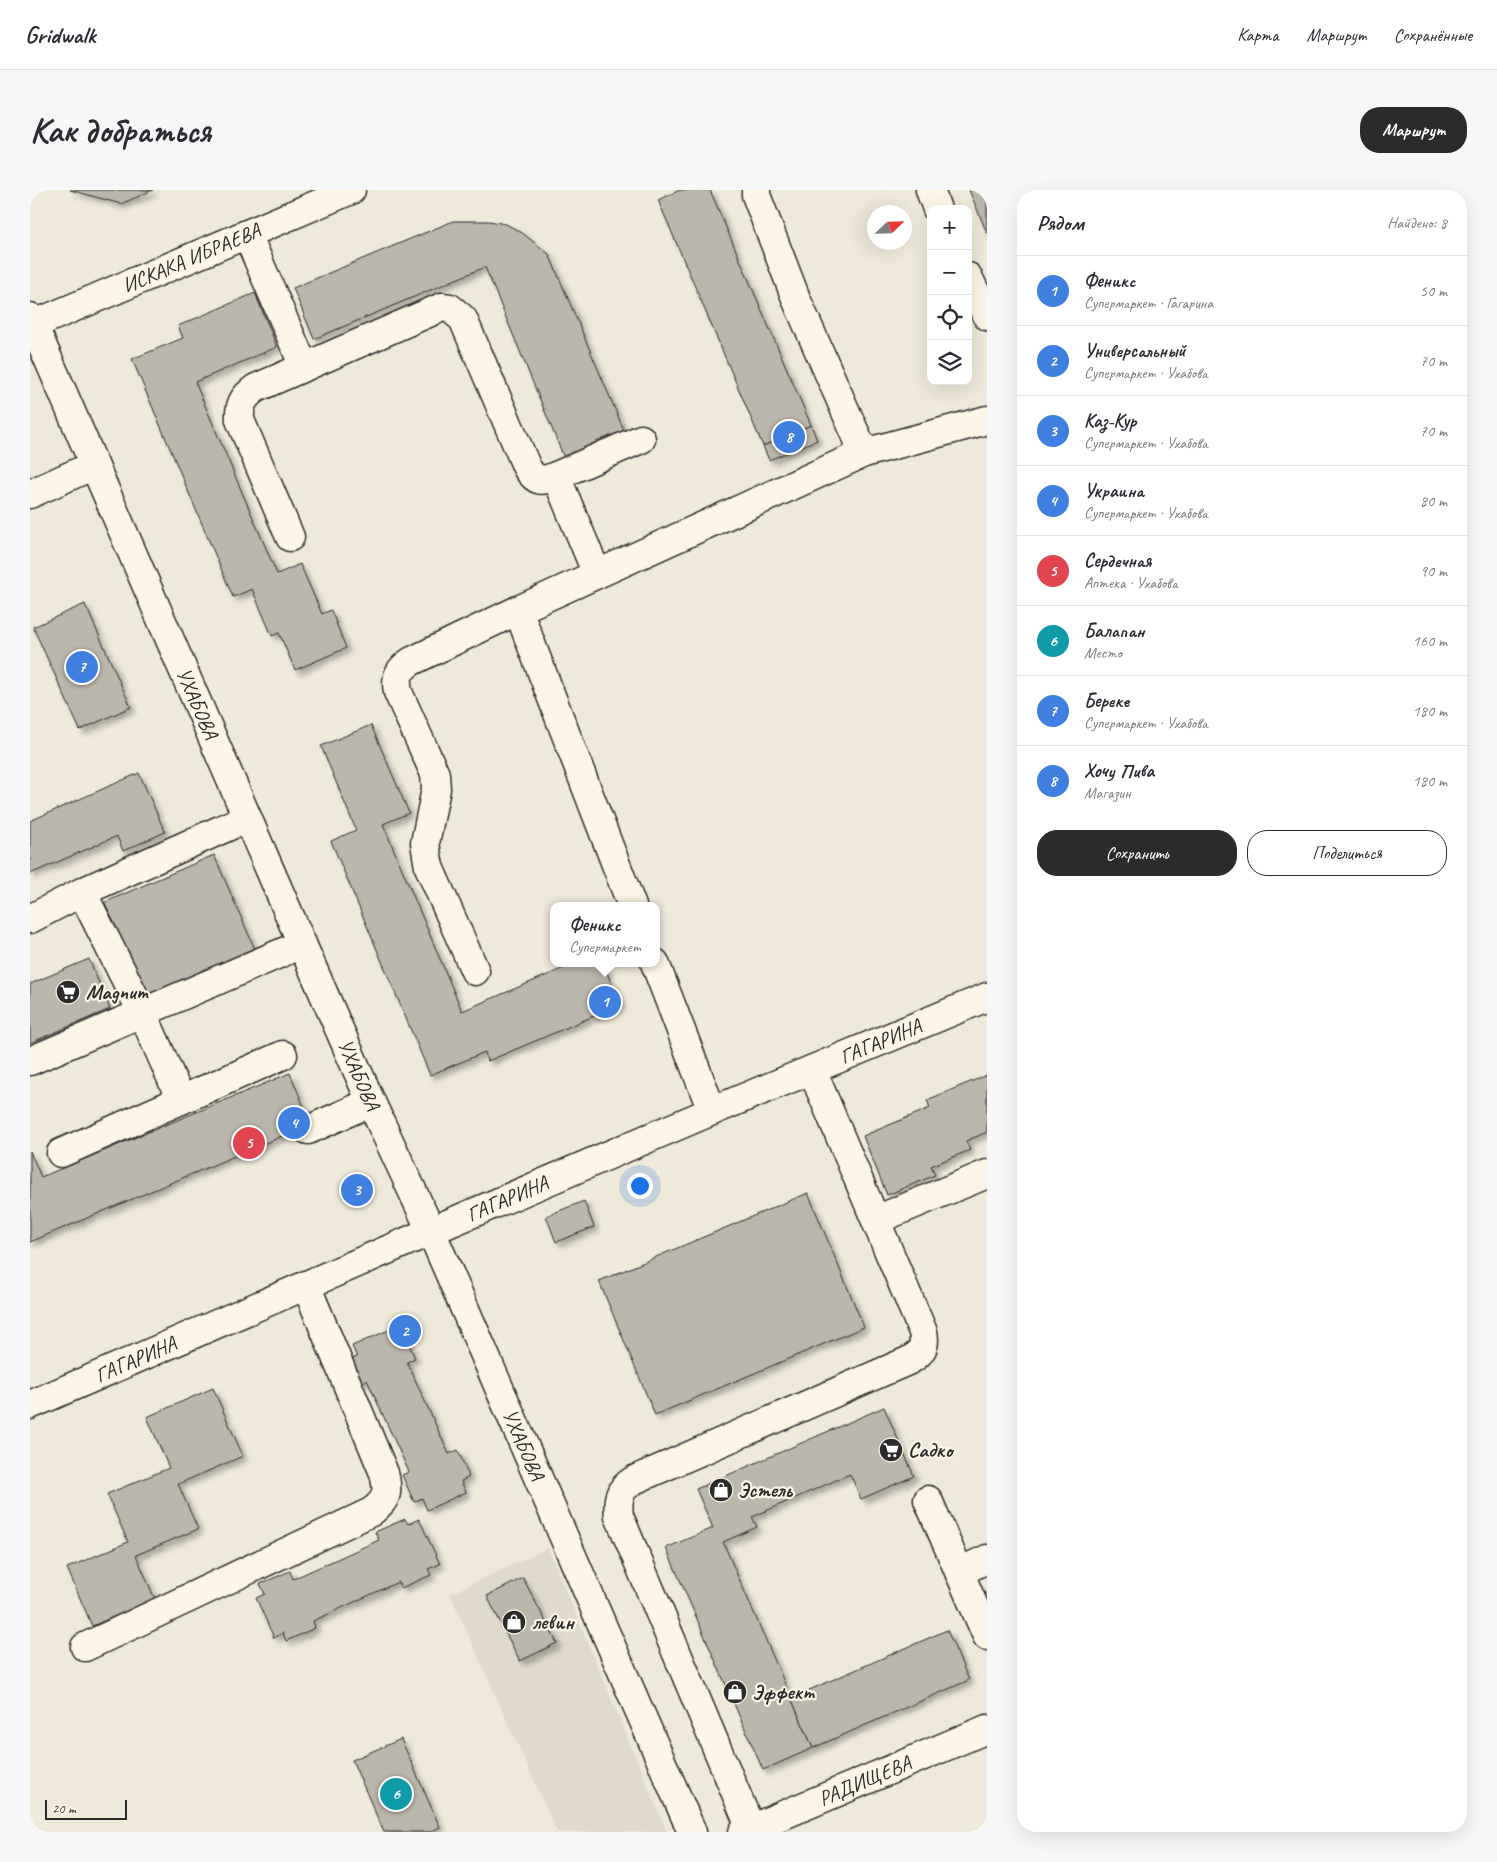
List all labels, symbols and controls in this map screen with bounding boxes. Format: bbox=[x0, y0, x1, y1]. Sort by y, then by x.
text: Gridwalk bbox=[25, 20, 95, 50]
text: Карта bbox=[1237, 24, 1278, 46]
text: Маршрут bbox=[1306, 24, 1366, 46]
text: Сохранённые bbox=[1394, 24, 1472, 46]
button: Маршрут bbox=[1360, 107, 1467, 153]
text: Как добраться bbox=[30, 108, 211, 153]
north arrow bbox=[867, 205, 912, 250]
map controls bbox=[927, 205, 972, 385]
button: + bbox=[927, 205, 972, 250]
text: Рядом bbox=[1037, 210, 1084, 236]
text: Найдено: 8 bbox=[1387, 213, 1447, 233]
street label: ИСКАКА ИБРАЕВА bbox=[118, 216, 265, 298]
button: − bbox=[927, 250, 972, 295]
text: Феникс bbox=[1084, 269, 1135, 293]
text: 1 bbox=[1049, 281, 1057, 301]
text: 50 m bbox=[1420, 281, 1447, 301]
text: Супермаркет · Гагарина bbox=[1084, 293, 1213, 313]
button: locate bbox=[927, 295, 972, 340]
text: Универсальный bbox=[1084, 339, 1185, 363]
button: layers bbox=[927, 340, 972, 385]
text: 2 bbox=[1049, 351, 1057, 371]
text: 70 m bbox=[1420, 351, 1447, 371]
text: Супермаркет · Ухабова bbox=[1084, 363, 1208, 383]
text: Каз-Кур bbox=[1084, 409, 1136, 433]
pin: 8 bbox=[773, 418, 805, 456]
text: 3 bbox=[1049, 421, 1057, 441]
text: 70 m bbox=[1420, 421, 1447, 441]
text: Супермаркет · Ухабова bbox=[1084, 433, 1208, 453]
text: Украина bbox=[1084, 479, 1144, 503]
text: 4 bbox=[1049, 491, 1057, 511]
text: 80 m bbox=[1420, 491, 1447, 511]
text: Супермаркет · Ухабова bbox=[1084, 503, 1208, 523]
text: Сердечная bbox=[1084, 549, 1151, 573]
text: 5 bbox=[1050, 561, 1056, 581]
text: 90 m bbox=[1420, 561, 1447, 581]
text: Аптека · Ухабова bbox=[1084, 573, 1178, 593]
text: Балапан bbox=[1084, 619, 1145, 643]
text: 6 bbox=[1049, 631, 1057, 651]
text: 160 m bbox=[1413, 631, 1447, 651]
text: Место bbox=[1084, 643, 1122, 663]
pin: 7 bbox=[66, 648, 98, 686]
street label: УХАБОВА bbox=[171, 664, 225, 744]
text: Береке bbox=[1084, 689, 1129, 713]
text: 7 bbox=[1049, 701, 1057, 721]
text: 180 m bbox=[1413, 701, 1447, 721]
text: Супермаркет · Ухабова bbox=[1084, 713, 1208, 733]
text: Хочу Пива bbox=[1084, 759, 1154, 783]
text: 8 bbox=[1049, 771, 1057, 791]
text: 180 m bbox=[1413, 771, 1447, 791]
text: Магазин bbox=[1084, 783, 1131, 803]
button: Сохранить bbox=[1037, 830, 1237, 876]
button: Поделиться bbox=[1247, 830, 1447, 876]
popup bbox=[550, 902, 660, 967]
text: Феникс bbox=[569, 913, 621, 937]
text: Супермаркет bbox=[569, 937, 641, 957]
supermarket icon: Magnum bbox=[55, 979, 81, 1005]
place label: Magnum bbox=[86, 979, 149, 1005]
pin: 1 bbox=[589, 983, 621, 1021]
street label: ГАГАРИНА bbox=[836, 1012, 926, 1070]
street label: УХАБОВА bbox=[332, 1035, 387, 1116]
pin: 4 bbox=[278, 1104, 310, 1142]
pin: 5 bbox=[233, 1124, 265, 1162]
street label: ГАГАРИНА bbox=[463, 1169, 553, 1227]
pin: 3 bbox=[341, 1171, 373, 1209]
your location bbox=[627, 1173, 653, 1199]
pin: 2 bbox=[389, 1312, 421, 1350]
street label: ГАГАРИНА bbox=[91, 1330, 181, 1388]
street label: УХАБОВА bbox=[497, 1405, 551, 1485]
supermarket icon: Садко bbox=[878, 1437, 904, 1463]
place label: Садко bbox=[908, 1437, 955, 1463]
shop icon: Эстель bbox=[708, 1477, 734, 1503]
place label: Эстель bbox=[738, 1477, 794, 1503]
shop icon: левин bbox=[501, 1609, 527, 1635]
place label: левин bbox=[532, 1609, 575, 1635]
shop icon: Эффект bbox=[722, 1679, 748, 1705]
place label: Эффект bbox=[752, 1679, 815, 1705]
street label: РАДИЩЕВА bbox=[815, 1749, 916, 1812]
pin: 6 bbox=[380, 1775, 412, 1813]
scale bar bbox=[45, 1797, 128, 1820]
text: 20 m bbox=[52, 1800, 76, 1817]

